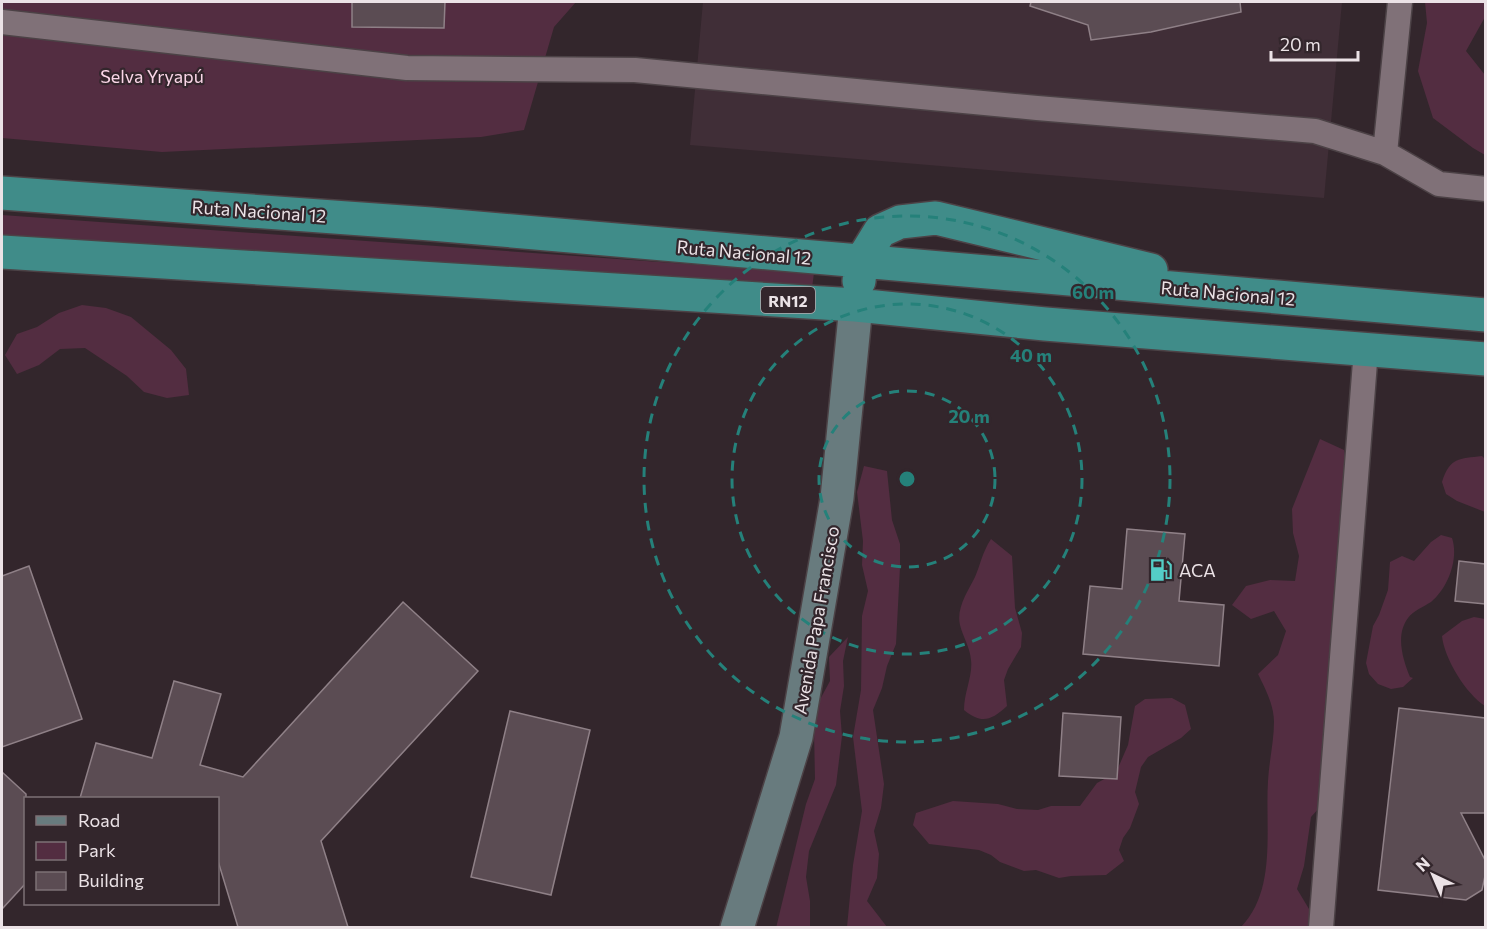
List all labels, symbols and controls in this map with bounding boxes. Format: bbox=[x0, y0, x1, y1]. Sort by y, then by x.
scale bar bbox=[1271, 24, 1358, 62]
text: 20 m bbox=[1280, 33, 1321, 55]
park label: Selva Yryapú bbox=[100, 65, 204, 87]
street label: Ruta Nacional 12 bbox=[191, 195, 327, 227]
street label: Ruta Nacional 12 bbox=[676, 235, 812, 269]
street label: Ruta Nacional 12 bbox=[1160, 276, 1296, 310]
text: 60 m bbox=[1072, 281, 1114, 303]
road number: RN12 bbox=[761, 287, 815, 313]
text: 40 m bbox=[1010, 344, 1052, 366]
text: 20 m bbox=[948, 405, 990, 427]
centre of rings bbox=[897, 469, 917, 489]
street label: Avenida Papa Francisco bbox=[789, 524, 843, 716]
fuel station icon: ACA bbox=[1148, 557, 1174, 583]
place label: ACA bbox=[1179, 559, 1216, 581]
legend bbox=[24, 797, 219, 905]
text: Road bbox=[78, 809, 120, 831]
text: Park bbox=[78, 839, 116, 861]
north arrow bbox=[1403, 845, 1463, 905]
text: N bbox=[1411, 853, 1433, 875]
text: Building bbox=[78, 869, 144, 891]

